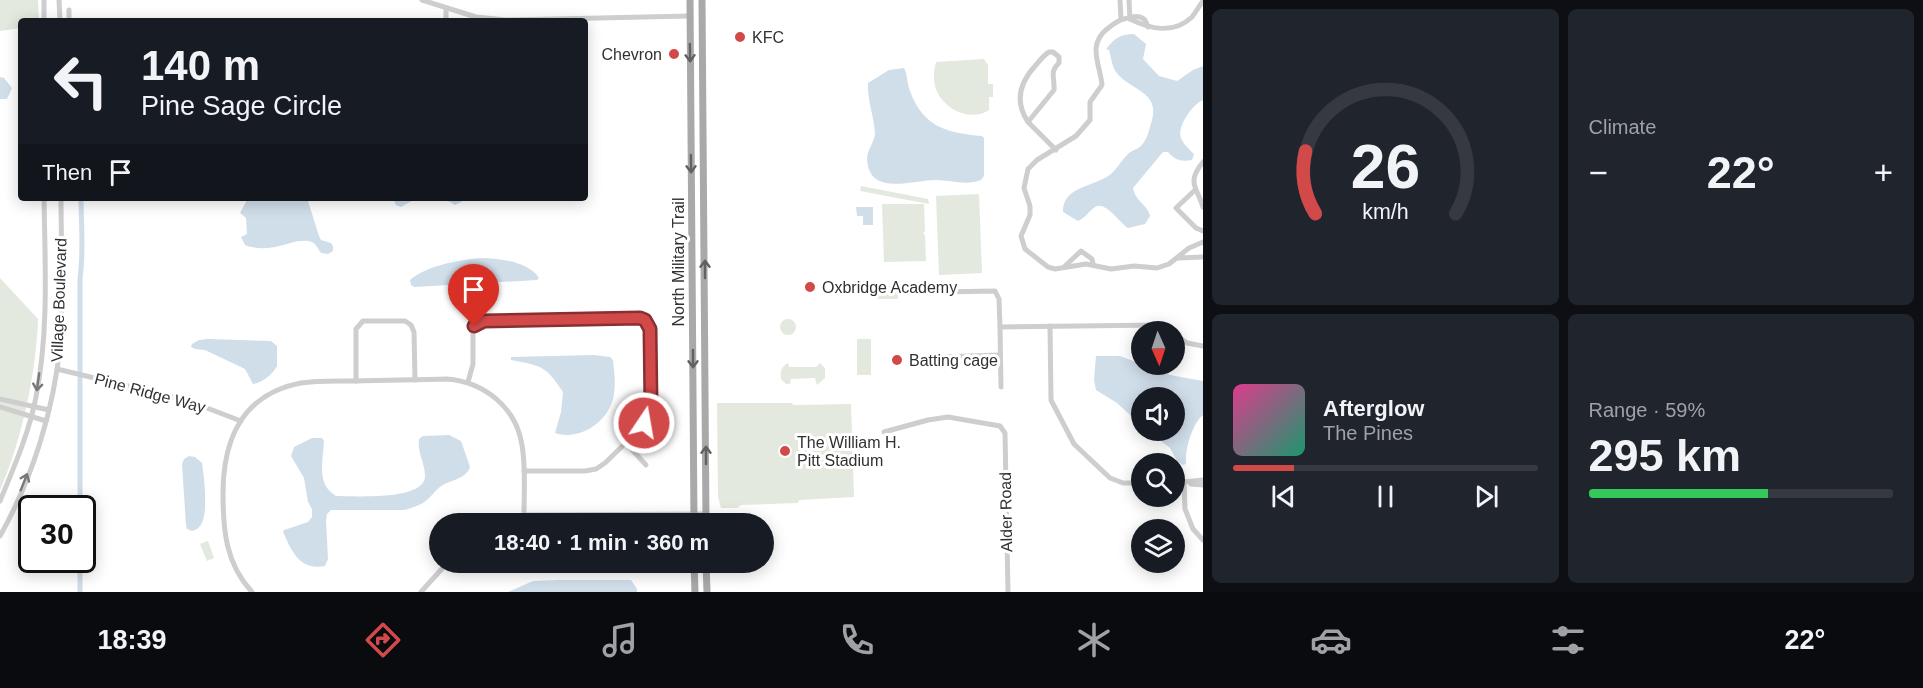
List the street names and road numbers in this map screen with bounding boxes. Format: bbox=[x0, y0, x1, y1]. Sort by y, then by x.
street label: North Military Trail bbox=[670, 198, 687, 326]
street label: Village Boulevard bbox=[48, 238, 70, 362]
street label: Pine Ridge Way bbox=[93, 370, 207, 416]
street label: Alder Road bbox=[997, 472, 1015, 552]

